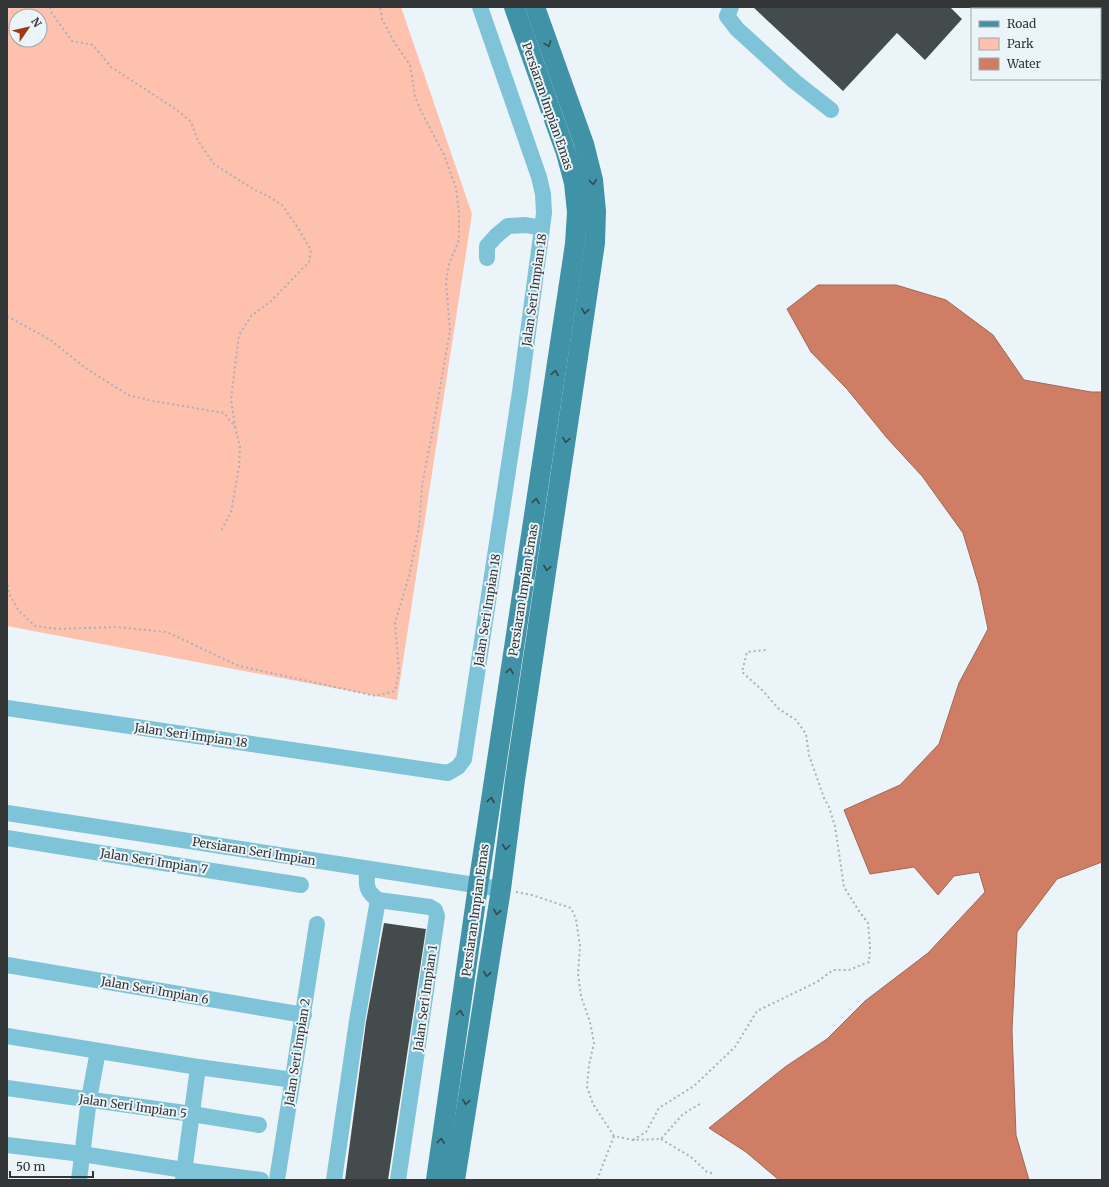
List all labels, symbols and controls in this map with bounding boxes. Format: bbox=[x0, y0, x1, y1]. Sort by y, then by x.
north arrow bbox=[8, 8, 48, 48]
legend bbox=[971, 8, 1101, 80]
text: N bbox=[28, 15, 45, 30]
text: Road bbox=[1007, 16, 1036, 31]
text: Park bbox=[1007, 36, 1034, 51]
street label: Persiaran Impian Emas bbox=[519, 40, 577, 172]
one-way arrow bbox=[544, 40, 552, 47]
text: Water bbox=[1006, 56, 1042, 71]
one-way arrow bbox=[588, 179, 597, 185]
street label: Jalan Seri Impian 18 bbox=[519, 233, 549, 348]
one-way arrow bbox=[581, 308, 590, 314]
one-way arrow bbox=[550, 369, 559, 376]
one-way arrow bbox=[562, 437, 571, 443]
one-way arrow bbox=[531, 498, 540, 504]
street label: Persiaran Impian Emas bbox=[505, 523, 541, 657]
street label: Jalan Seri Impian 18 bbox=[471, 553, 503, 668]
one-way arrow bbox=[543, 565, 552, 571]
one-way arrow bbox=[505, 668, 514, 674]
street label: Jalan Seri Impian 18 bbox=[133, 720, 248, 750]
one-way arrow bbox=[486, 797, 495, 803]
street label: Persiaran Seri Impian bbox=[191, 834, 317, 868]
street label: Persiaran Impian Emas bbox=[458, 843, 492, 977]
one-way arrow bbox=[502, 844, 511, 850]
street label: Jalan Seri Impian 7 bbox=[98, 845, 209, 877]
one-way arrow bbox=[493, 909, 501, 916]
street label: Jalan Seri Impian 1 bbox=[410, 943, 440, 1053]
one-way arrow bbox=[483, 971, 492, 977]
street label: Jalan Seri Impian 6 bbox=[99, 973, 210, 1007]
street label: Jalan Seri Impian 2 bbox=[281, 997, 313, 1108]
one-way arrow bbox=[455, 1010, 464, 1016]
street label: Jalan Seri Impian 5 bbox=[77, 1091, 188, 1121]
one-way arrow bbox=[462, 1099, 471, 1105]
one-way arrow bbox=[436, 1138, 445, 1144]
scale bar bbox=[10, 1153, 93, 1179]
text: 50 m bbox=[16, 1159, 45, 1174]

